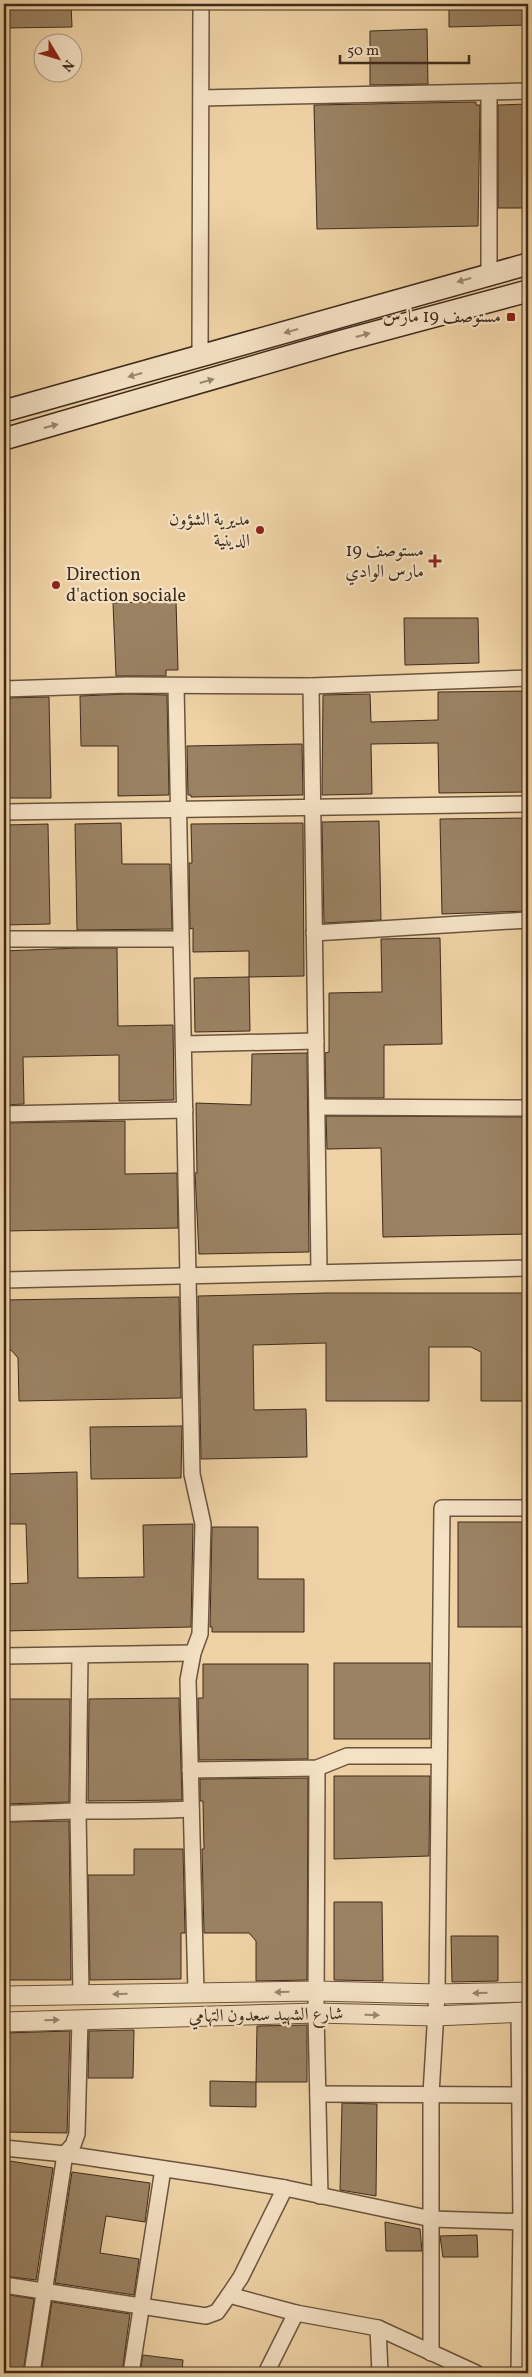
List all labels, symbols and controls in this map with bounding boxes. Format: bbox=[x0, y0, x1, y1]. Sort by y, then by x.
north arrow bbox=[32, 32, 82, 82]
scale bar bbox=[340, 32, 468, 64]
text: 50 m bbox=[347, 41, 379, 62]
text: N bbox=[56, 55, 78, 75]
one-way arrow bbox=[457, 277, 472, 285]
place label: مستوصف 19 مارس bbox=[383, 305, 501, 330]
marker: مستوصف 19 مارس bbox=[505, 311, 517, 323]
one-way arrow bbox=[284, 327, 299, 335]
one-way arrow bbox=[355, 331, 370, 339]
one-way arrow bbox=[127, 371, 142, 379]
one-way arrow bbox=[200, 376, 215, 384]
one-way arrow bbox=[43, 422, 58, 430]
place label: مديرية الشؤون الدينية bbox=[169, 508, 250, 554]
marker: مديرية الشؤون الدينية bbox=[254, 524, 266, 536]
place label: مستوصف 19 مارس الوادي bbox=[345, 539, 424, 586]
marker: مستوصف 19 مارس الوادي bbox=[428, 554, 442, 568]
place label: Direction d'action sociale bbox=[66, 563, 186, 609]
marker: Direction d'action sociale bbox=[50, 579, 62, 591]
one-way arrow bbox=[274, 1988, 290, 1996]
one-way arrow bbox=[471, 1989, 487, 1997]
one-way arrow bbox=[111, 1990, 127, 1998]
street label: شارع الشهيد سعدون التهامي bbox=[188, 2002, 344, 2031]
one-way arrow bbox=[365, 2011, 381, 2019]
one-way arrow bbox=[45, 2016, 61, 2024]

